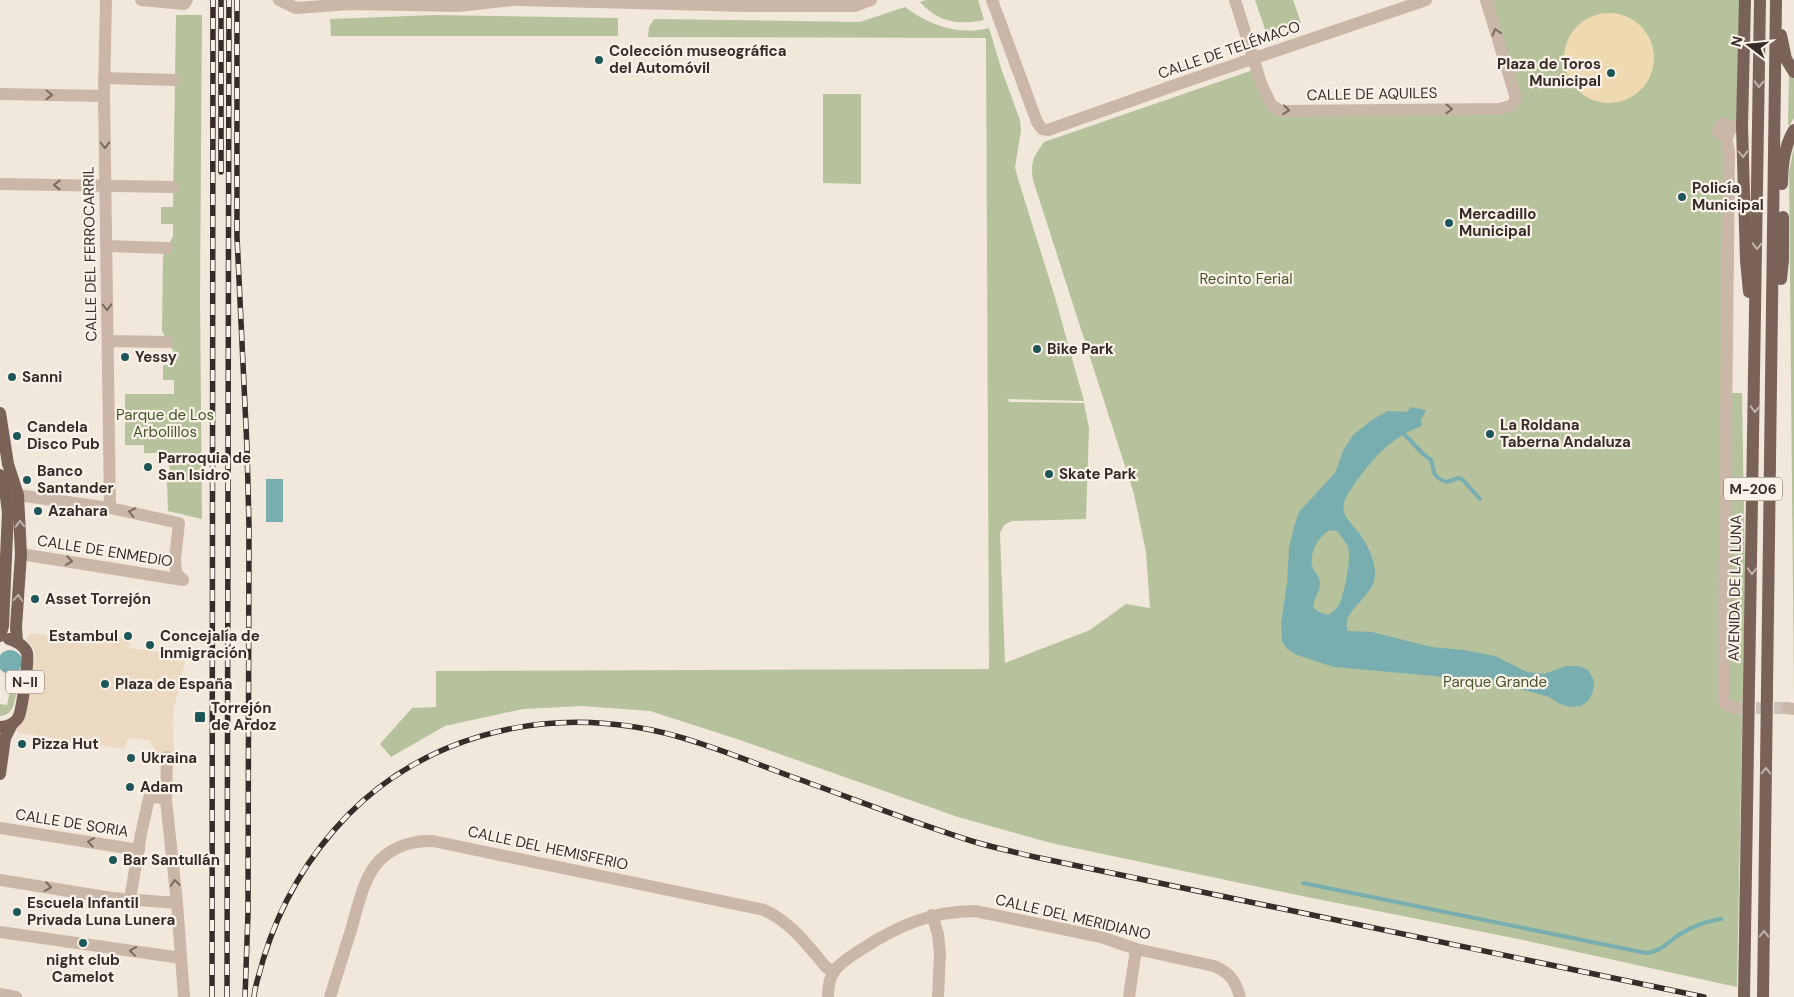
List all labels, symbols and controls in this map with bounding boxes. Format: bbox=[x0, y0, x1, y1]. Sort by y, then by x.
street label: CALLE DE TELÉMACO bbox=[1155, 16, 1303, 84]
north arrow bbox=[1724, 20, 1774, 70]
one-way arrow bbox=[1491, 28, 1501, 37]
text: N bbox=[1726, 34, 1747, 49]
place label: Colección museográfica del Automóvil bbox=[609, 41, 786, 78]
marker: Colección museográfica del Automóvil bbox=[593, 54, 605, 66]
place label: Plaza de Toros Municipal bbox=[1497, 54, 1601, 91]
marker: Plaza de Toros Municipal bbox=[1605, 67, 1617, 79]
one-way arrow bbox=[1754, 80, 1764, 88]
street label: CALLE DE AQUILES bbox=[1306, 83, 1438, 105]
one-way arrow bbox=[45, 90, 53, 100]
one-way arrow bbox=[1283, 104, 1291, 115]
one-way arrow bbox=[1445, 104, 1453, 114]
one-way arrow bbox=[100, 141, 110, 149]
one-way arrow bbox=[1737, 150, 1748, 158]
street label: CALLE DEL FERROCARRIL bbox=[78, 166, 102, 342]
place label: Policía Municipal bbox=[1692, 178, 1764, 215]
one-way arrow bbox=[53, 180, 60, 190]
marker: Policía Municipal bbox=[1676, 191, 1688, 203]
place label: Mercadillo Municipal bbox=[1459, 204, 1536, 241]
marker: Mercadillo Municipal bbox=[1443, 217, 1455, 229]
one-way arrow bbox=[1752, 242, 1762, 250]
park label: Recinto Ferial bbox=[1199, 269, 1293, 289]
one-way arrow bbox=[102, 303, 113, 311]
place label: Bike Park bbox=[1047, 339, 1114, 359]
marker: Bike Park bbox=[1031, 343, 1043, 355]
place label: Yessy bbox=[135, 347, 177, 367]
marker: Yessy bbox=[119, 351, 131, 363]
place label: Sanni bbox=[22, 367, 62, 387]
marker: Sanni bbox=[6, 371, 18, 383]
park label: Parque de Los Arbolillos bbox=[116, 405, 214, 442]
one-way arrow bbox=[1750, 405, 1760, 413]
place label: La Roldana Taberna Andaluza bbox=[1500, 415, 1631, 452]
place label: Candela Disco Pub bbox=[27, 417, 100, 454]
marker: La Roldana Taberna Andaluza bbox=[1484, 428, 1496, 440]
marker: Candela Disco Pub bbox=[11, 430, 23, 442]
place label: Parroquia de San Isidro bbox=[158, 448, 251, 485]
place label: Banco Santander bbox=[37, 461, 114, 498]
marker: Parroquia de San Isidro bbox=[142, 461, 154, 473]
place label: Skate Park bbox=[1059, 464, 1137, 484]
marker: Skate Park bbox=[1043, 468, 1055, 480]
marker: Banco Santander bbox=[21, 474, 33, 486]
road number: M-206 bbox=[1724, 478, 1782, 500]
place label: Azahara bbox=[48, 501, 108, 521]
marker: Azahara bbox=[32, 505, 44, 517]
one-way arrow bbox=[127, 507, 136, 518]
street label: AVENIDA DE LA LUNA bbox=[1724, 514, 1746, 661]
one-way arrow bbox=[14, 520, 25, 528]
street label: CALLE DE ENMEDIO bbox=[36, 530, 174, 572]
one-way arrow bbox=[65, 556, 73, 566]
one-way arrow bbox=[1747, 568, 1757, 575]
place label: Asset Torrejón bbox=[45, 589, 151, 609]
marker: Asset Torrejón bbox=[29, 593, 41, 605]
one-way arrow bbox=[12, 594, 23, 602]
place label: Estambul bbox=[49, 626, 118, 646]
place label: Concejalía de Inmigración bbox=[160, 626, 260, 663]
marker: Estambul bbox=[122, 630, 134, 642]
marker: Concejalía de Inmigración bbox=[144, 639, 156, 651]
road number: N-II bbox=[6, 670, 44, 694]
park label: Parque Grande bbox=[1443, 672, 1547, 692]
place label: Plaza de España bbox=[115, 674, 232, 694]
marker: Plaza de España bbox=[99, 678, 111, 690]
place label: Torrejón de Ardoz bbox=[211, 698, 276, 735]
marker: Torrejón de Ardoz bbox=[193, 710, 207, 724]
place label: Pizza Hut bbox=[32, 734, 99, 754]
marker: Pizza Hut bbox=[16, 738, 28, 750]
place label: Ukraina bbox=[141, 748, 197, 768]
marker: Ukraina bbox=[125, 752, 137, 764]
one-way arrow bbox=[1761, 767, 1772, 775]
place label: Adam bbox=[140, 777, 183, 797]
marker: Adam bbox=[124, 781, 136, 793]
street label: CALLE DE SORIA bbox=[14, 804, 130, 842]
street label: CALLE DEL HEMISFERIO bbox=[466, 821, 630, 875]
one-way arrow bbox=[86, 838, 95, 848]
place label: Bar Santullán bbox=[123, 850, 220, 870]
marker: Bar Santullán bbox=[107, 854, 119, 866]
one-way arrow bbox=[170, 879, 181, 887]
one-way arrow bbox=[44, 882, 53, 892]
street label: CALLE DEL MERIDIANO bbox=[993, 889, 1153, 945]
place label: Escuela Infantil Privada Luna Lunera bbox=[27, 893, 175, 930]
marker: Escuela Infantil Privada Luna Lunera bbox=[11, 906, 23, 918]
one-way arrow bbox=[1759, 929, 1769, 937]
marker: night club Camelot bbox=[77, 937, 89, 949]
one-way arrow bbox=[128, 946, 136, 957]
place label: night club Camelot bbox=[46, 950, 120, 987]

